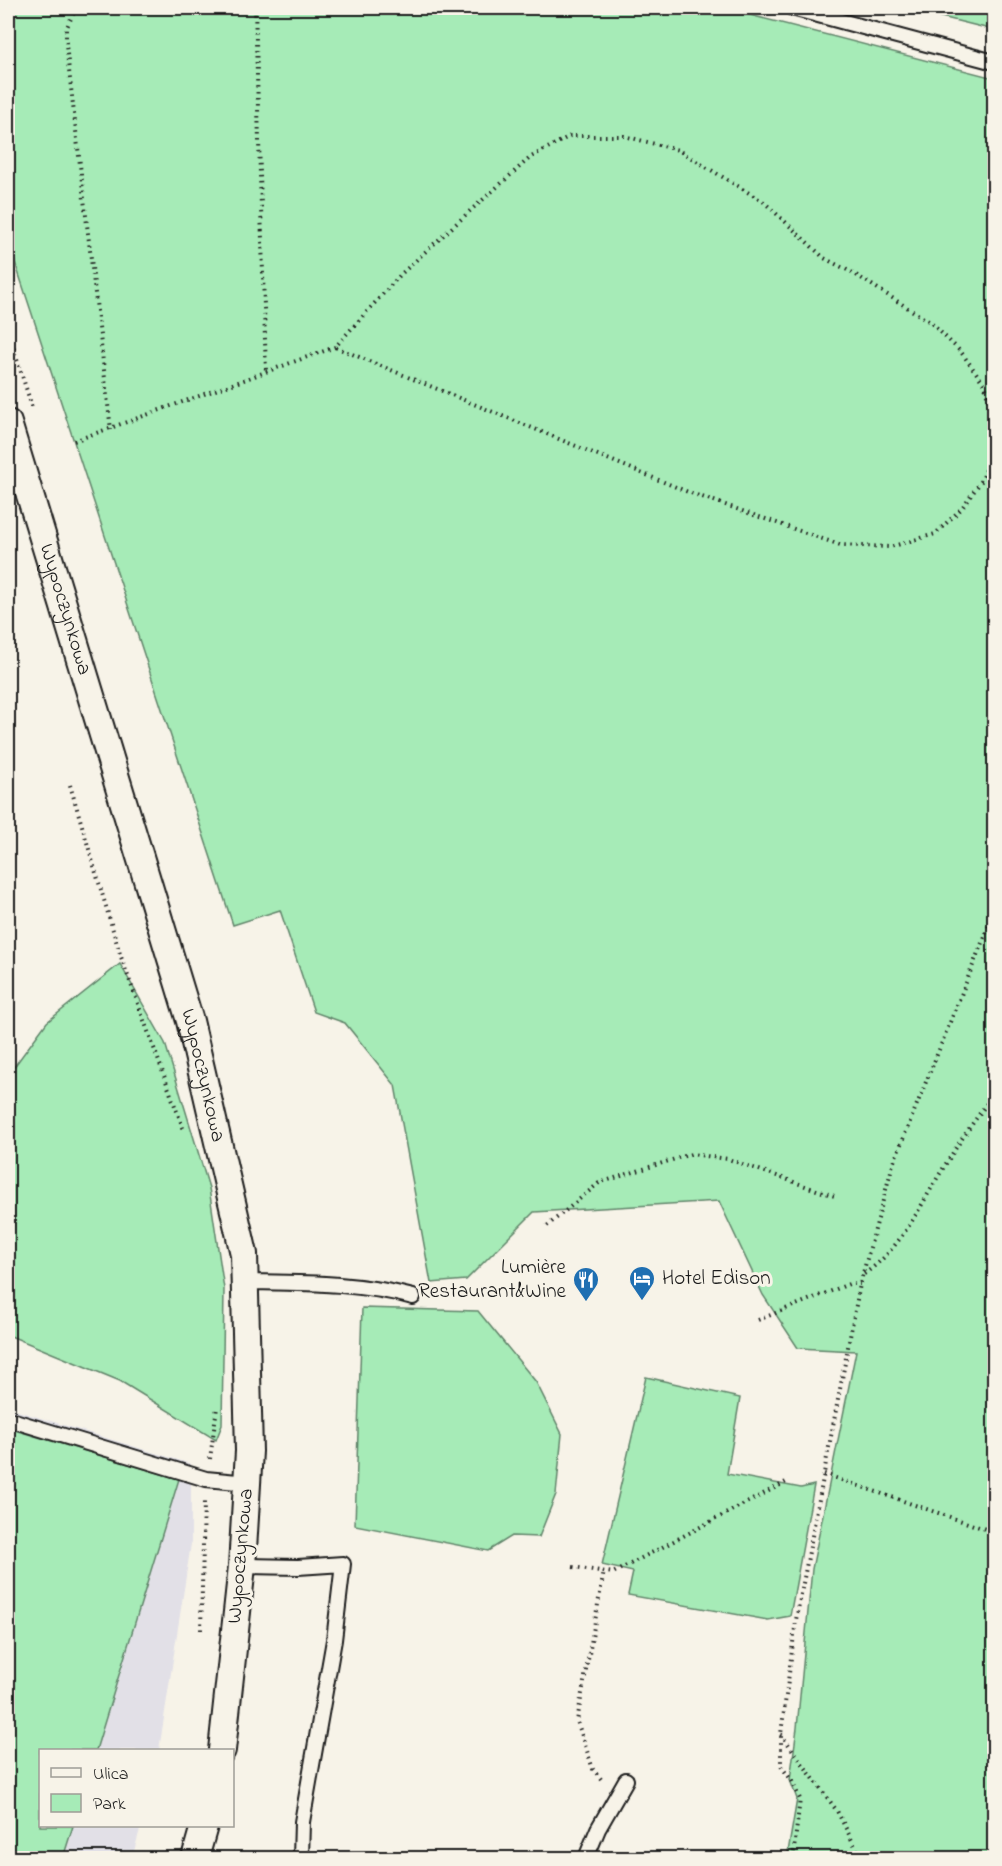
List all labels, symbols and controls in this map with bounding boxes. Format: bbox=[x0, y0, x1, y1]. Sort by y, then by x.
street label: Wypoczynkowa bbox=[31, 540, 99, 679]
street label: Wypoczynkowa bbox=[172, 1005, 233, 1145]
place label: Lumière Restaurant&Wine bbox=[418, 1253, 567, 1307]
hotel icon: Hotel Edison bbox=[627, 1264, 657, 1302]
place label: Hotel Edison bbox=[662, 1264, 771, 1294]
restaurant icon: Lumière Restaurant&Wine bbox=[571, 1265, 601, 1303]
street label: Wypoczynkowa bbox=[220, 1487, 264, 1625]
legend bbox=[39, 1749, 234, 1827]
text: Ulica bbox=[93, 1762, 128, 1788]
text: Park bbox=[93, 1792, 126, 1818]

